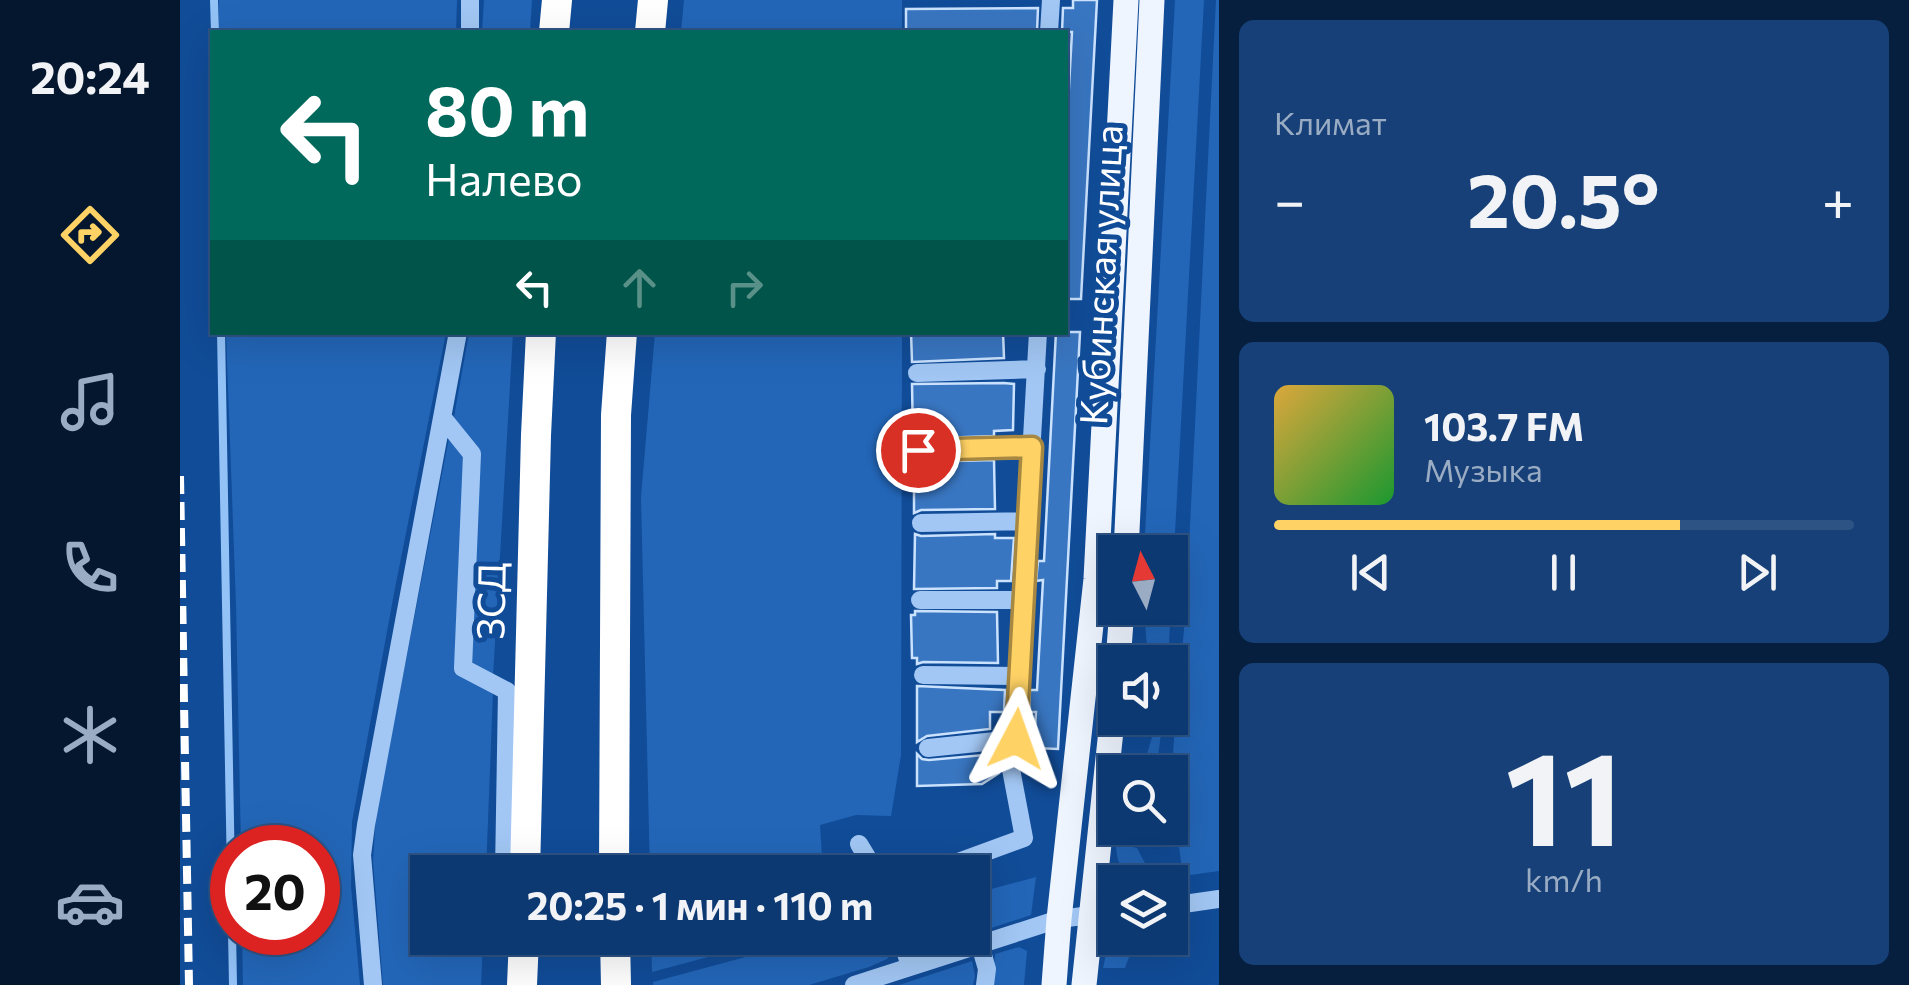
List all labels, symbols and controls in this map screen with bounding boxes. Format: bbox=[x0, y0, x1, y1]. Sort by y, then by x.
text: 20:24 bbox=[30, 48, 150, 103]
text: 80 m bbox=[425, 65, 589, 150]
icon: left bbox=[260, 70, 390, 200]
text: Климат bbox=[1274, 102, 1387, 142]
street label: Кубинская улица bbox=[1068, 124, 1131, 426]
text: Налево bbox=[425, 150, 583, 205]
text: 20.5° bbox=[1467, 152, 1660, 243]
text: − bbox=[1274, 165, 1305, 232]
text: + bbox=[1822, 165, 1854, 232]
icon: directions bbox=[55, 200, 125, 270]
icon: left bbox=[507, 260, 562, 315]
icon: ahead bbox=[612, 260, 667, 315]
icon: right bbox=[717, 260, 772, 315]
icon: music bbox=[55, 367, 125, 437]
text: 103.7 FM bbox=[1424, 402, 1584, 449]
pin bbox=[876, 408, 961, 493]
icon: arrive bbox=[891, 423, 946, 478]
text: Музыка bbox=[1424, 449, 1543, 489]
icon: phone bbox=[55, 533, 125, 603]
north arrow bbox=[1098, 535, 1188, 625]
map controls bbox=[1098, 535, 1188, 955]
icon: previous bbox=[1343, 545, 1398, 600]
icon: pause bbox=[1536, 545, 1591, 600]
icon: next bbox=[1730, 545, 1785, 600]
street label: ЗСД bbox=[465, 562, 514, 640]
button: sound bbox=[1098, 645, 1188, 735]
position arrow bbox=[964, 687, 1068, 791]
icon: climate bbox=[55, 700, 125, 770]
text: 11 bbox=[1505, 714, 1623, 873]
button: search bbox=[1098, 755, 1188, 845]
speed limit sign: 20 bbox=[210, 825, 340, 955]
text: km/h bbox=[1525, 859, 1603, 899]
button: layers bbox=[1098, 865, 1188, 955]
icon: car bbox=[55, 867, 125, 937]
text: 20:25 · 1 мин · 110 m bbox=[527, 881, 873, 928]

